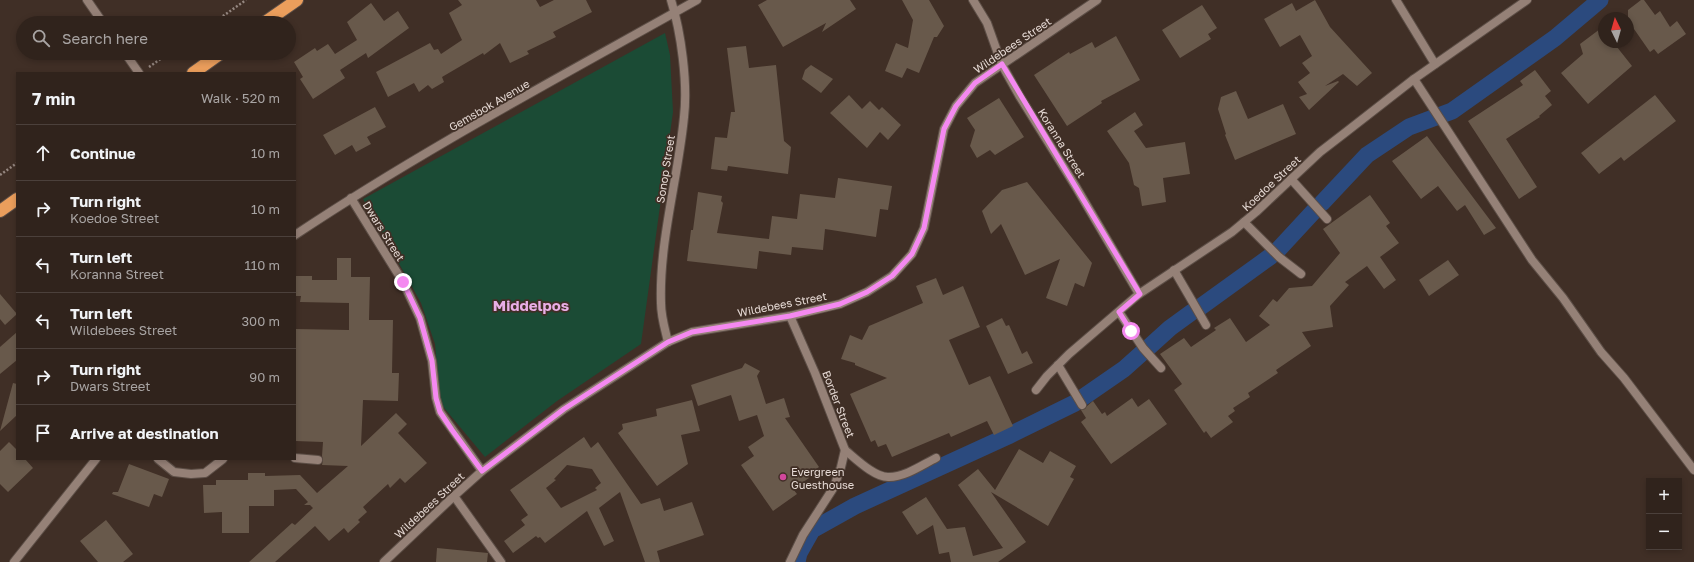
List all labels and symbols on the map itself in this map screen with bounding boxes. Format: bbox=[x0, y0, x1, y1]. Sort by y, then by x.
north arrow bbox=[1598, 12, 1634, 48]
street label: Wildebees Street bbox=[971, 14, 1053, 76]
street label: Gemsbok Avenue bbox=[446, 77, 532, 133]
street label: Koranna Street bbox=[1035, 106, 1089, 180]
street label: Sonop Street bbox=[653, 134, 677, 204]
street label: Koedoe Street bbox=[1239, 153, 1303, 213]
street label: Dwars Street bbox=[360, 199, 408, 263]
route end bbox=[394, 273, 412, 291]
street label: Wildebees Street bbox=[736, 289, 828, 319]
district label: Middelpos bbox=[493, 296, 569, 314]
route start bbox=[1122, 322, 1140, 340]
street label: Border Street bbox=[820, 369, 858, 439]
place label: Evergreen Guesthouse bbox=[791, 465, 854, 491]
street label: Wildebees Street bbox=[391, 469, 467, 541]
marker: Evergreen Guesthouse bbox=[778, 472, 788, 482]

